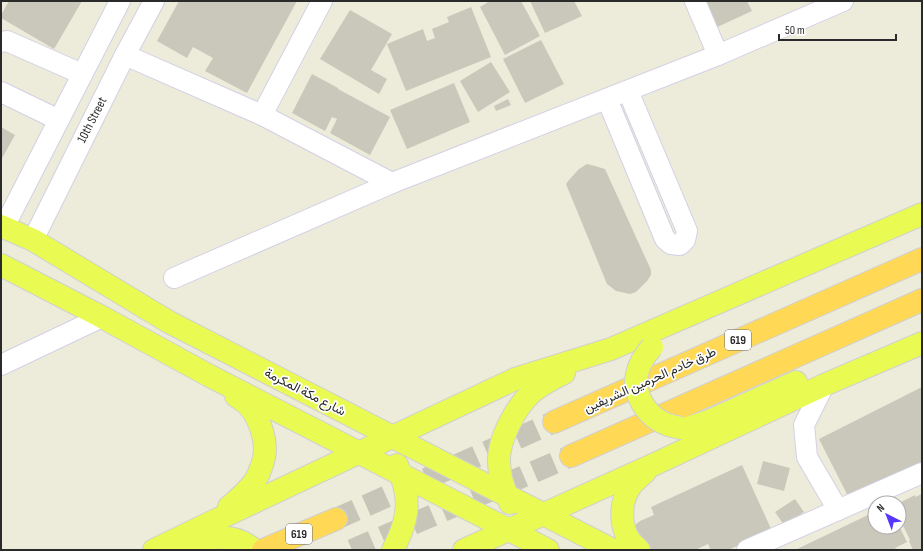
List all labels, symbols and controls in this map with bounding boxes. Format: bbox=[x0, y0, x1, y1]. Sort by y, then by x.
scale bar bbox=[779, 16, 896, 42]
text: 50 m bbox=[785, 23, 805, 38]
street label: 10th Street bbox=[74, 94, 110, 146]
road number: 619 bbox=[725, 330, 751, 350]
street label: طرق خادم الحرمين الشريفين bbox=[581, 344, 719, 416]
street label: شارع مكة المكرمة bbox=[261, 365, 348, 420]
north arrow bbox=[867, 495, 907, 535]
text: N bbox=[874, 501, 887, 515]
road number: 619 bbox=[286, 524, 312, 544]

